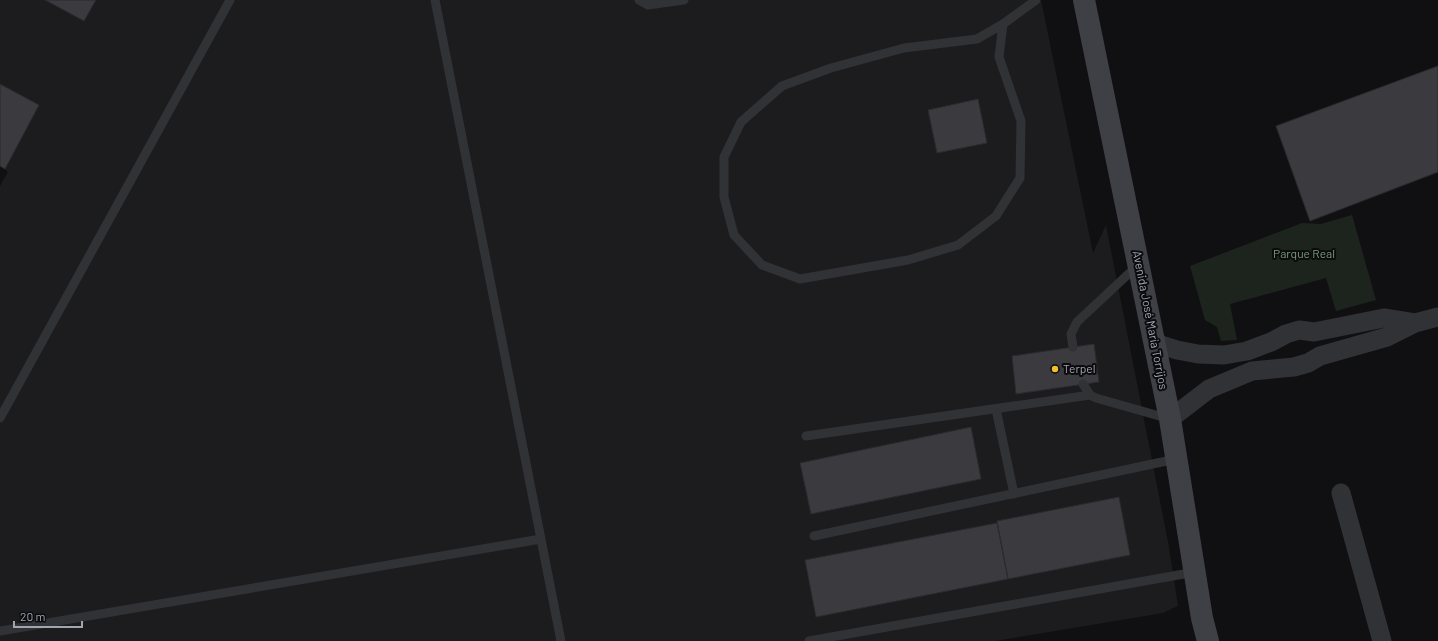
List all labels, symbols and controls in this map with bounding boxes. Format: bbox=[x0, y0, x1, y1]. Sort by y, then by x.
park label: Parque Real bbox=[1273, 246, 1335, 260]
street label: Avenida José María Torrijos bbox=[1131, 249, 1171, 391]
place label: Terpel bbox=[1063, 361, 1095, 375]
marker: Terpel bbox=[1050, 364, 1060, 374]
scale bar bbox=[14, 603, 82, 629]
text: 20 m bbox=[20, 609, 46, 623]

